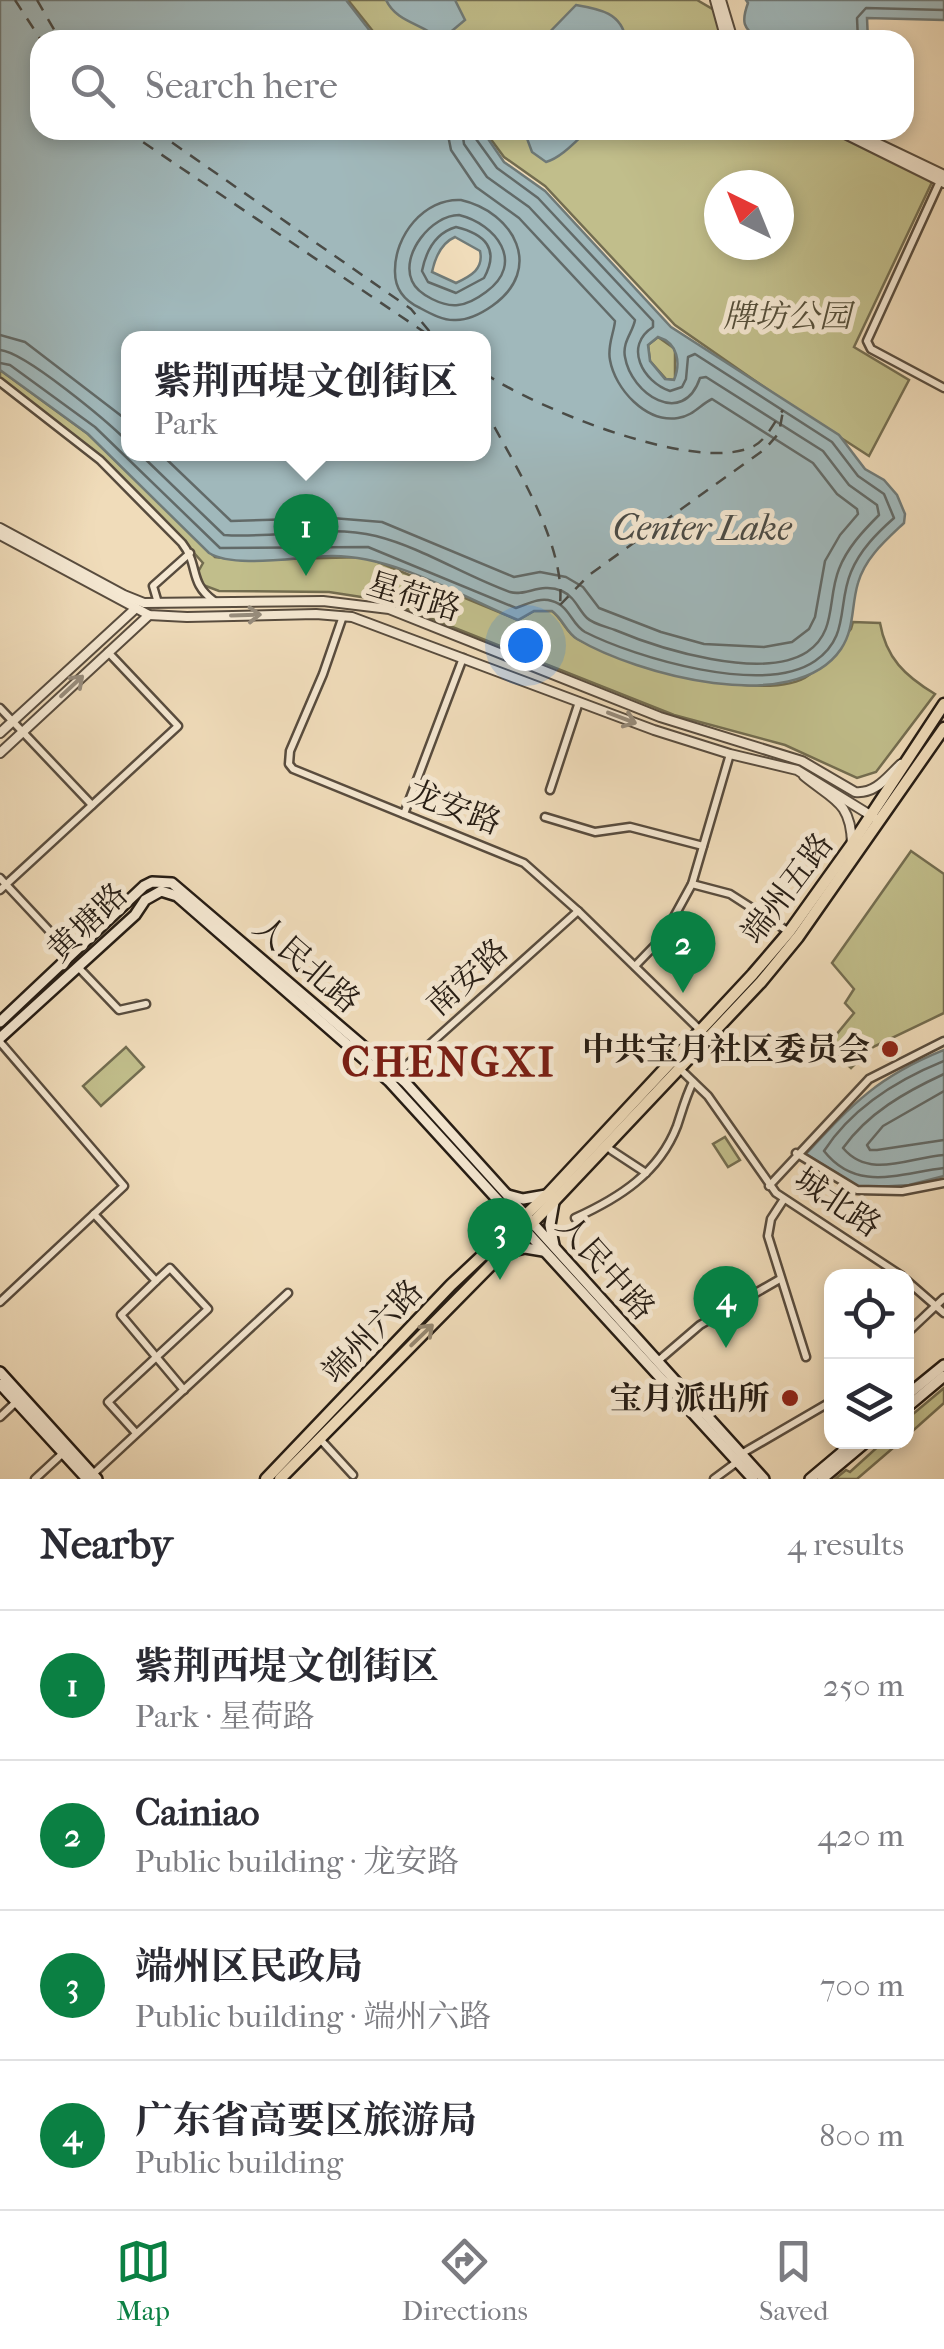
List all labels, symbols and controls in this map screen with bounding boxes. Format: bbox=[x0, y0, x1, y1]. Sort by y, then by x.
search box bbox=[30, 30, 914, 140]
icon: search bbox=[65, 58, 120, 113]
text: Search here bbox=[145, 63, 338, 108]
north arrow bbox=[704, 170, 794, 260]
park label: 牌坊公园 bbox=[723, 298, 856, 335]
popup bbox=[121, 331, 491, 461]
text: 紫荆西堤文创街区 bbox=[154, 359, 458, 404]
text: Park bbox=[154, 405, 218, 442]
pin: 1 bbox=[274, 494, 338, 576]
water label: Center Lake bbox=[613, 508, 792, 549]
street label: 星荷路 bbox=[363, 565, 465, 628]
one-way arrow bbox=[229, 605, 261, 624]
your location bbox=[500, 620, 551, 671]
one-way arrow bbox=[59, 674, 83, 698]
one-way arrow bbox=[606, 710, 637, 728]
street label: 龙安路 bbox=[403, 773, 506, 842]
street label: 端州五路 bbox=[734, 826, 841, 951]
street label: 黄塘路 bbox=[40, 876, 135, 969]
street label: 人民北路 bbox=[246, 908, 367, 1020]
pin: 2 bbox=[650, 910, 716, 993]
street label: 南安路 bbox=[419, 931, 515, 1023]
place label: 中共宝月社区委员会 bbox=[582, 1031, 870, 1068]
district label: CHENGXI bbox=[342, 1038, 556, 1087]
marker: 中共宝月社区委员会 bbox=[879, 1038, 901, 1060]
street label: 城北路 bbox=[788, 1160, 888, 1245]
pin: 3 bbox=[468, 1198, 532, 1280]
street label: 人民中路 bbox=[549, 1207, 662, 1327]
pin: 4 bbox=[694, 1266, 758, 1348]
map controls bbox=[824, 1269, 914, 1449]
button: locate bbox=[824, 1269, 914, 1359]
street label: 端州六路 bbox=[315, 1272, 430, 1390]
one-way arrow bbox=[409, 1323, 433, 1347]
button: layers bbox=[824, 1359, 914, 1449]
place label: 宝月派出所 bbox=[610, 1380, 770, 1417]
marker: 宝月派出所 bbox=[779, 1387, 801, 1409]
text: Nearby bbox=[40, 1520, 172, 1569]
text: 4 results bbox=[787, 1526, 904, 1563]
text: 紫荆西堤文创街区 bbox=[135, 1644, 439, 1689]
text: 1 bbox=[67, 1667, 78, 1704]
text: 250 m bbox=[823, 1667, 904, 1704]
text: Park · 星荷路 bbox=[135, 1698, 315, 1735]
text: Cainiao bbox=[135, 1790, 260, 1835]
text: 2 bbox=[64, 1817, 81, 1854]
text: 420 m bbox=[818, 1817, 904, 1854]
text: Public building · 龙安路 bbox=[135, 1843, 459, 1880]
text: 端州区民政局 bbox=[135, 1944, 363, 1989]
text: 3 bbox=[66, 1967, 79, 2004]
text: 700 m bbox=[820, 1967, 904, 2004]
text: Public building · 端州六路 bbox=[135, 1998, 491, 2035]
text: 广东省高要区旅游局 bbox=[135, 2098, 477, 2143]
text: 4 bbox=[63, 2117, 82, 2154]
text: 800 m bbox=[819, 2117, 904, 2154]
text: Public building bbox=[135, 2144, 343, 2181]
tab: Map bbox=[116, 2234, 171, 2327]
tab: Directions bbox=[402, 2234, 528, 2327]
tab: Saved bbox=[759, 2234, 828, 2327]

